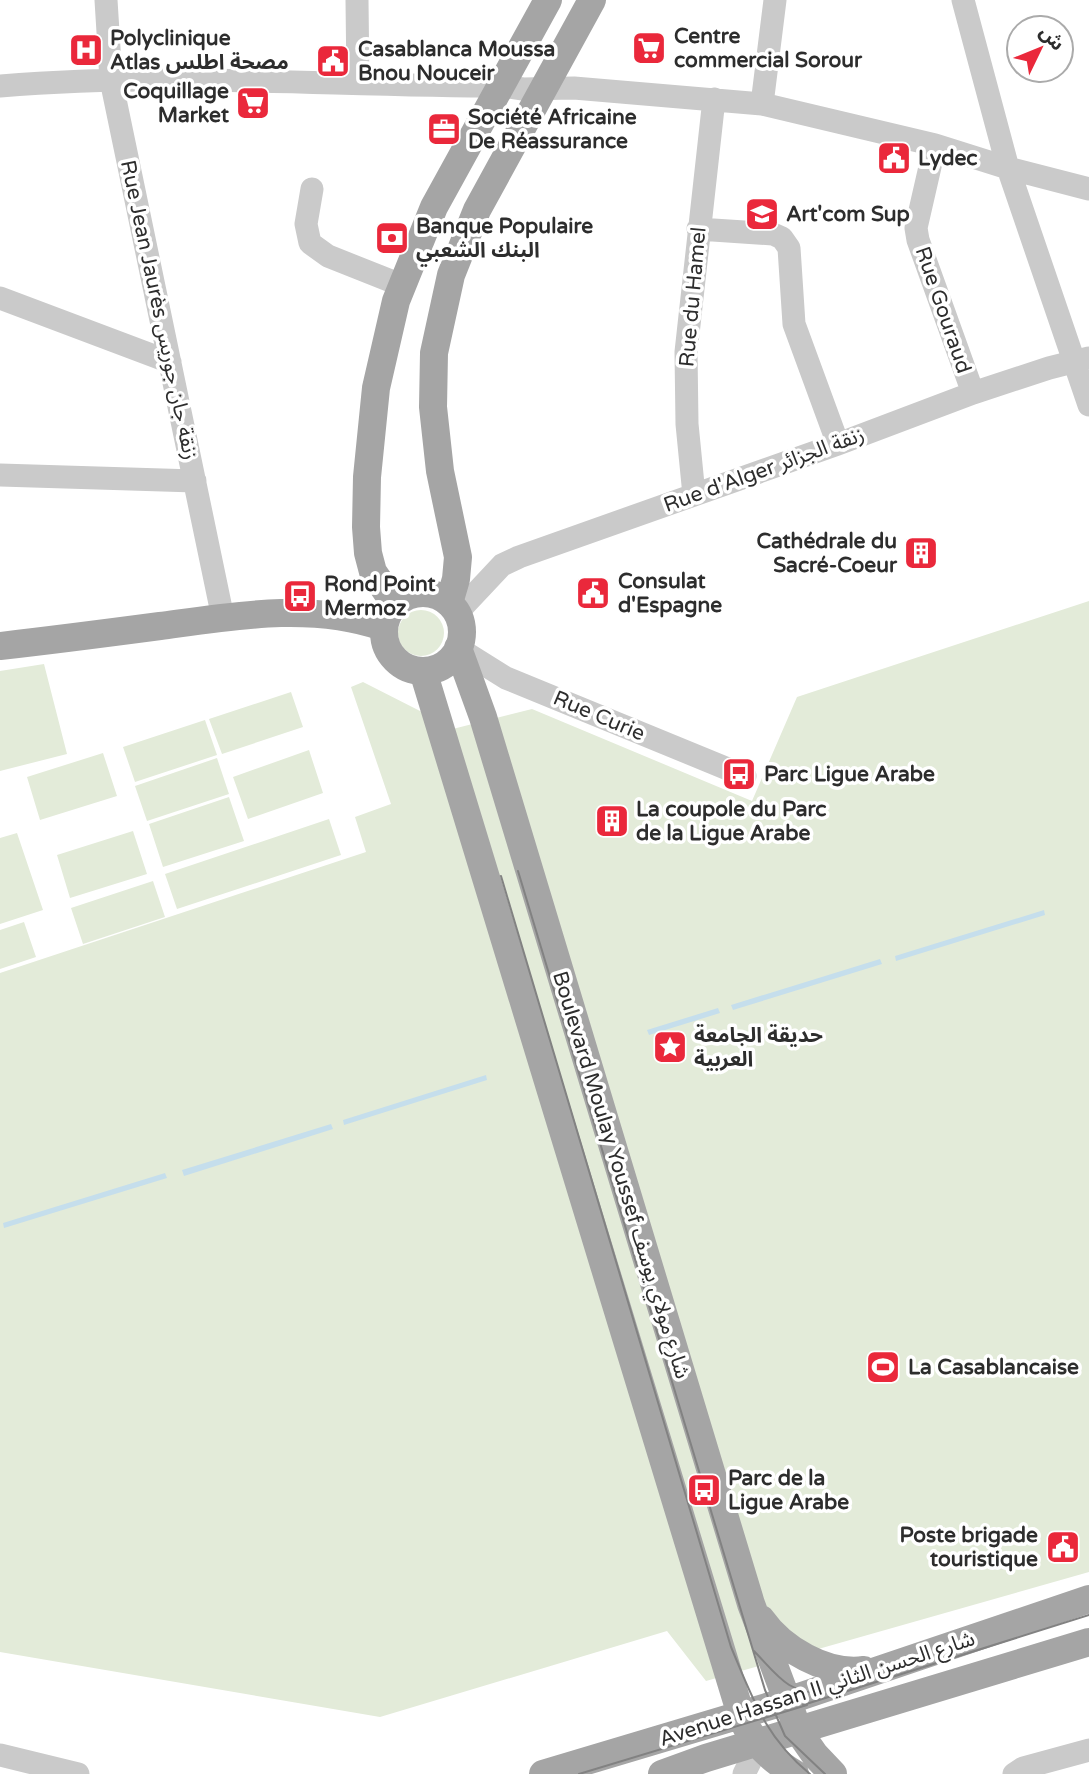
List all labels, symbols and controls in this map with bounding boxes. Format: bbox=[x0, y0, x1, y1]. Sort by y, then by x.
north arrow bbox=[1005, 14, 1075, 84]
text: ش bbox=[1035, 21, 1069, 55]
place label: Centre commercial Sorour bbox=[674, 24, 863, 73]
place label: Polyclinique Atlas مصحة اطلس bbox=[110, 26, 289, 75]
supermarket icon: Centre commercial Sorour bbox=[630, 29, 668, 67]
hospital icon: Polyclinique Atlas مصحة اطلس bbox=[67, 31, 105, 69]
place label: Casablanca Moussa Bnou Nouceir bbox=[358, 37, 555, 86]
public building icon: Casablanca Moussa Bnou Nouceir bbox=[314, 42, 352, 80]
place label: Coquillage Market bbox=[123, 79, 229, 128]
supermarket icon: Coquillage Market bbox=[234, 84, 272, 122]
place label: Société Africaine De Réassurance bbox=[468, 105, 637, 154]
office icon: Société Africaine De Réassurance bbox=[425, 110, 463, 148]
public building icon: Lydec bbox=[875, 139, 913, 177]
place label: Lydec bbox=[918, 146, 978, 171]
street label: Rue Jean Jaurès زنقة جان جوريس bbox=[115, 158, 203, 462]
school or university icon: Art'com Sup bbox=[743, 195, 781, 233]
place label: Art'com Sup bbox=[786, 202, 910, 227]
place label: Banque Populaire البنك الشعبي bbox=[416, 214, 593, 266]
bank icon: Banque Populaire البنك الشعبي bbox=[373, 219, 411, 257]
street label: Rue du Hamel bbox=[674, 226, 712, 368]
street label: Rue Gouraud bbox=[910, 243, 976, 377]
street label: Rue d'Alger زنقة الجزائر bbox=[660, 422, 868, 518]
place label: Cathédrale du Sacré-Coeur bbox=[756, 529, 898, 578]
building icon: Cathédrale du Sacré-Coeur bbox=[902, 534, 940, 572]
place label: Consulat d'Espagne bbox=[618, 569, 722, 618]
place label: Rond Point Mermoz bbox=[324, 572, 436, 621]
public building icon: Consulat d'Espagne bbox=[574, 574, 612, 612]
bus stop icon: Rond Point Mermoz bbox=[281, 577, 319, 615]
street label: Rue Curie bbox=[549, 685, 649, 747]
bus stop icon: Parc Ligue Arabe bbox=[720, 755, 758, 793]
place label: Parc Ligue Arabe bbox=[764, 762, 935, 787]
place label: La coupole du Parc de la Ligue Arabe bbox=[636, 797, 826, 846]
building icon: La coupole du Parc de la Ligue Arabe bbox=[593, 802, 631, 840]
street label: Boulevard Moulay Youssef شارع مولاي يوسف bbox=[544, 968, 695, 1383]
place label: حديقة الجامعة العربية bbox=[694, 1023, 823, 1072]
place icon: حديقة الجامعة العربية bbox=[651, 1028, 689, 1066]
sports icon: La Casablancaise bbox=[864, 1348, 902, 1386]
place label: La Casablancaise bbox=[908, 1355, 1079, 1380]
place label: Parc de la Ligue Arabe bbox=[728, 1466, 849, 1515]
bus stop icon: Parc de la Ligue Arabe bbox=[685, 1471, 723, 1509]
place label: Poste brigade touristique bbox=[899, 1523, 1038, 1572]
public building icon: Poste brigade touristique bbox=[1044, 1528, 1082, 1566]
street label: Avenue Hassan II شارع الحسن الثاني bbox=[656, 1626, 979, 1755]

